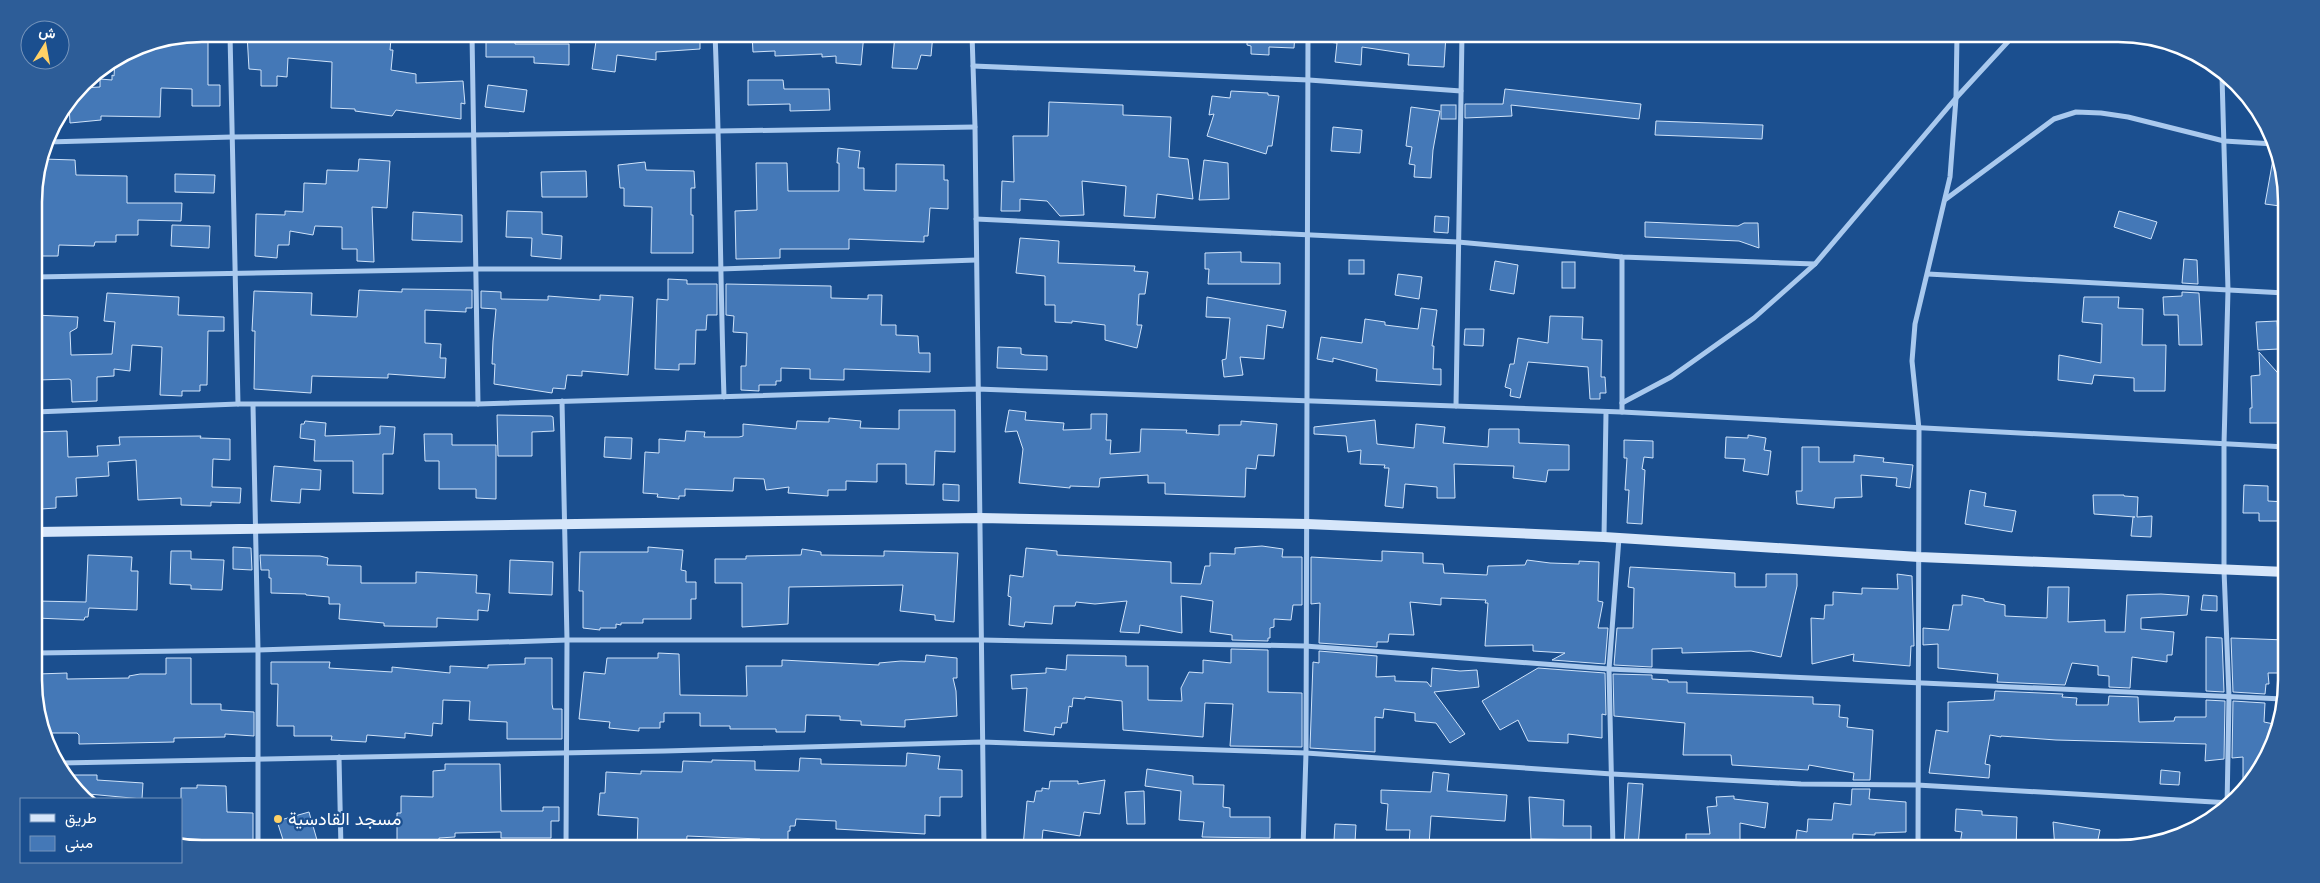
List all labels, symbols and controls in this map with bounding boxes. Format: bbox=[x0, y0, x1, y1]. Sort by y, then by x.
north arrow bbox=[20, 20, 70, 70]
text: ش bbox=[38, 22, 58, 43]
legend bbox=[20, 798, 182, 863]
text: طريق bbox=[65, 808, 97, 828]
place label: مسجد القادسية bbox=[288, 808, 401, 829]
marker: مسجد القادسية bbox=[272, 813, 284, 825]
text: مبنى bbox=[65, 833, 93, 853]

